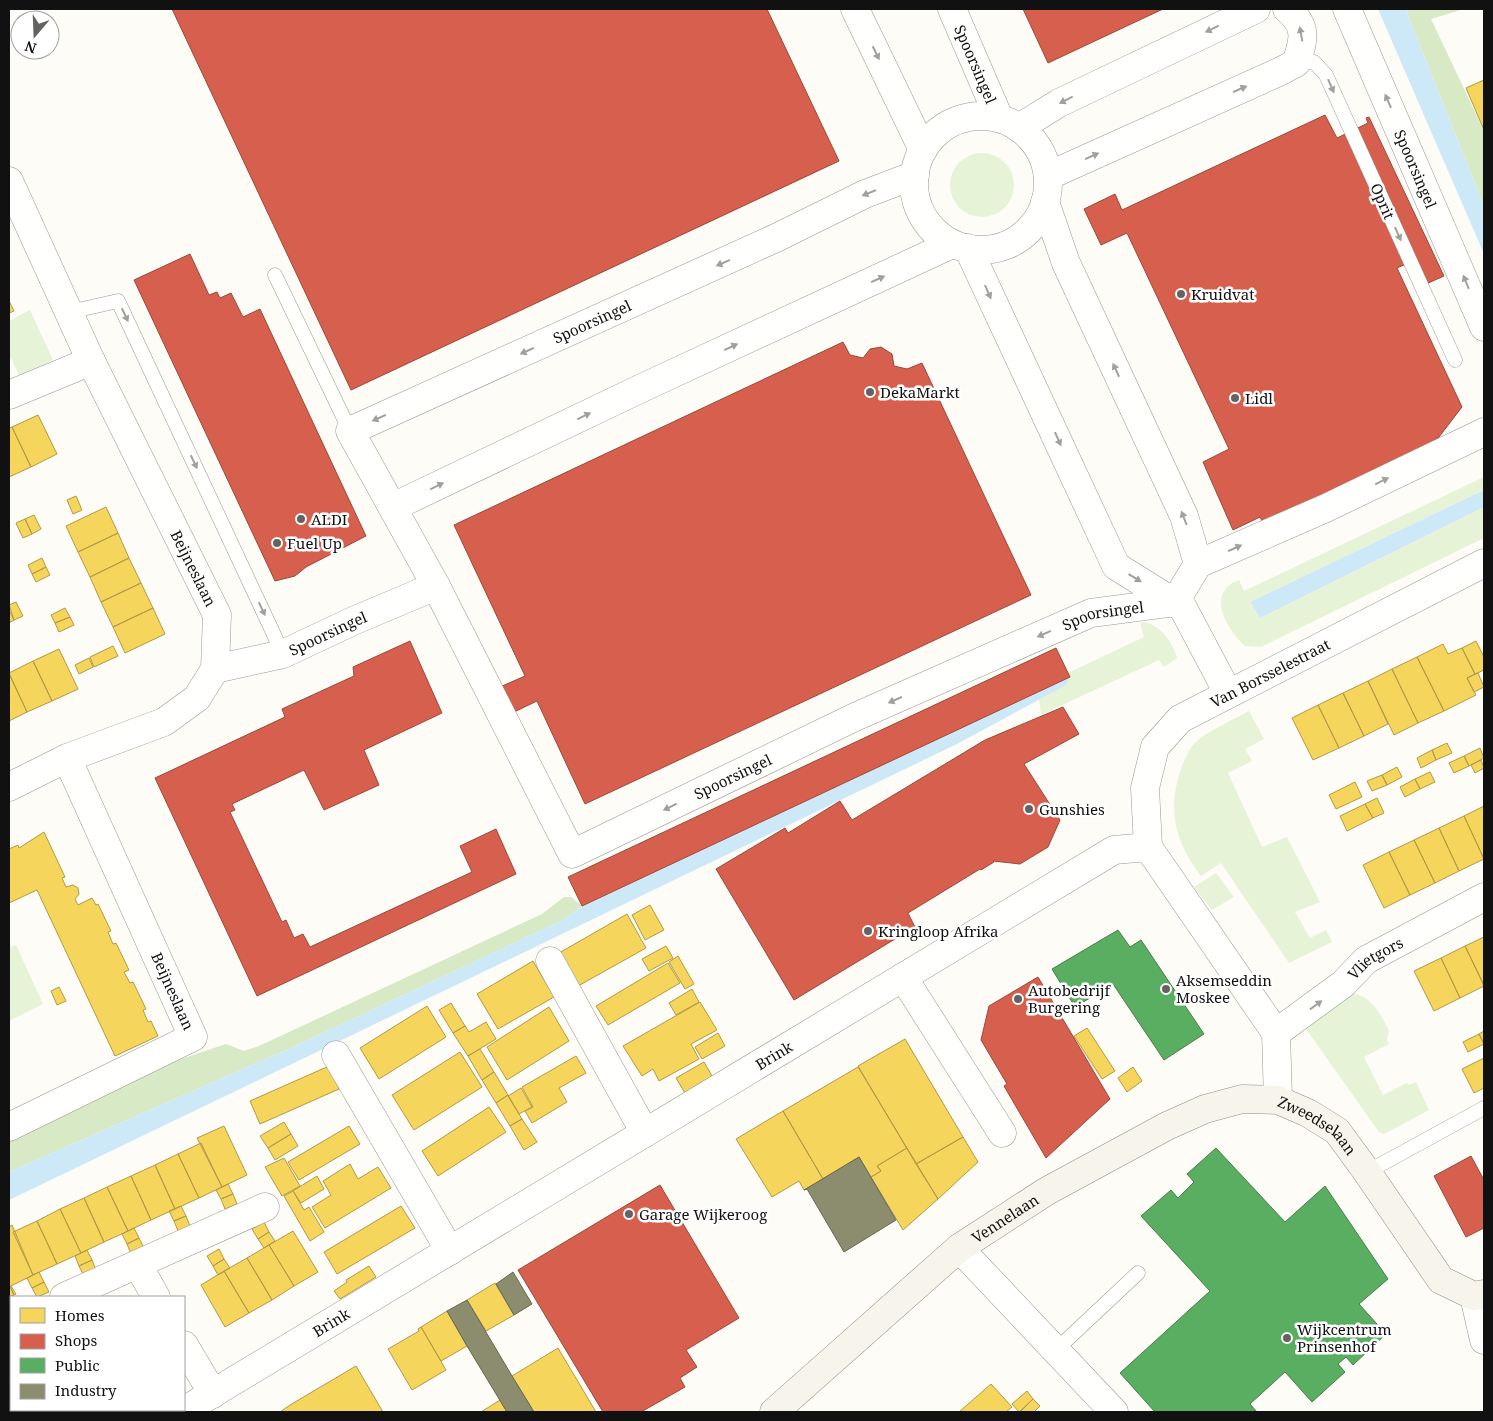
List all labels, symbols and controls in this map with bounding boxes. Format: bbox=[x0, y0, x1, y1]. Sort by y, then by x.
north arrow bbox=[10, 10, 60, 60]
street label: Spoorsingel bbox=[950, 22, 1002, 107]
one-way arrow bbox=[1205, 25, 1219, 33]
one-way arrow bbox=[1297, 25, 1305, 41]
text: N bbox=[22, 37, 39, 59]
one-way arrow bbox=[873, 46, 881, 60]
one-way arrow bbox=[1326, 79, 1335, 94]
one-way arrow bbox=[1233, 85, 1247, 93]
one-way arrow bbox=[1383, 94, 1391, 108]
one-way arrow bbox=[1059, 96, 1073, 104]
street label: Spoorsingel bbox=[1390, 126, 1442, 212]
one-way arrow bbox=[1085, 152, 1099, 160]
street label: Oprit bbox=[1366, 180, 1400, 222]
one-way arrow bbox=[862, 190, 877, 197]
one-way arrow bbox=[1394, 227, 1402, 241]
one-way arrow bbox=[716, 259, 730, 267]
one-way arrow bbox=[871, 275, 885, 283]
one-way arrow bbox=[1461, 275, 1469, 289]
place label: Kruidvat bbox=[1191, 284, 1255, 304]
one-way arrow bbox=[985, 285, 993, 299]
marker: Kruidvat bbox=[1175, 288, 1187, 300]
street label: Spoorsingel bbox=[550, 295, 635, 348]
one-way arrow bbox=[121, 308, 129, 322]
one-way arrow bbox=[724, 343, 738, 351]
one-way arrow bbox=[520, 347, 534, 355]
one-way arrow bbox=[1112, 363, 1120, 377]
place label: DekaMarkt bbox=[880, 382, 960, 402]
marker: DekaMarkt bbox=[864, 386, 876, 398]
place label: Lidl bbox=[1245, 388, 1273, 408]
marker: Lidl bbox=[1229, 392, 1241, 404]
one-way arrow bbox=[576, 412, 591, 420]
one-way arrow bbox=[372, 414, 386, 422]
one-way arrow bbox=[1054, 432, 1062, 446]
one-way arrow bbox=[190, 455, 198, 469]
one-way arrow bbox=[1375, 477, 1390, 485]
one-way arrow bbox=[430, 482, 444, 490]
place label: ALDI bbox=[311, 509, 347, 529]
one-way arrow bbox=[1180, 510, 1188, 525]
marker: ALDI bbox=[295, 513, 307, 525]
street label: Beijneslaan bbox=[166, 527, 221, 610]
place label: Fuel Up bbox=[287, 533, 342, 553]
marker: Fuel Up bbox=[271, 537, 283, 549]
one-way arrow bbox=[1228, 544, 1242, 552]
one-way arrow bbox=[1129, 574, 1142, 583]
street label: Spoorsingel bbox=[1059, 596, 1145, 635]
one-way arrow bbox=[258, 602, 267, 617]
street label: Spoorsingel bbox=[285, 606, 370, 660]
one-way arrow bbox=[1037, 630, 1051, 638]
street label: Van Borsselestraat bbox=[1207, 634, 1333, 712]
one-way arrow bbox=[888, 696, 902, 704]
street label: Spoorsingel bbox=[691, 749, 775, 803]
place label: Gunshies bbox=[1039, 799, 1105, 819]
one-way arrow bbox=[663, 803, 677, 811]
marker: Gunshies bbox=[1023, 803, 1035, 815]
place label: Kringloop Afrika bbox=[878, 921, 998, 941]
marker: Kringloop Afrika bbox=[862, 925, 874, 937]
street label: Vlietgors bbox=[1343, 932, 1407, 984]
street label: Beijneslaan bbox=[147, 949, 199, 1033]
place label: Aksemseddin Moskee bbox=[1176, 970, 1272, 1007]
place label: Autobedrijf Burgering bbox=[1028, 980, 1112, 1017]
marker: Aksemseddin Moskee bbox=[1160, 983, 1172, 995]
marker: Autobedrijf Burgering bbox=[1012, 993, 1024, 1005]
one-way arrow bbox=[1309, 999, 1322, 1010]
street label: Brink bbox=[751, 1036, 796, 1074]
street label: Zweedselaan bbox=[1275, 1091, 1361, 1159]
street label: Vennelaan bbox=[968, 1189, 1043, 1247]
place label: Garage Wijkeroog bbox=[639, 1204, 767, 1224]
marker: Garage Wijkeroog bbox=[623, 1208, 635, 1220]
legend bbox=[10, 1296, 185, 1411]
street label: Brink bbox=[309, 1303, 354, 1341]
text: Homes bbox=[55, 1305, 105, 1325]
place label: Wijkcentrum Prinsenhof bbox=[1297, 1319, 1392, 1356]
text: Shops bbox=[55, 1330, 98, 1350]
marker: Wijkcentrum Prinsenhof bbox=[1281, 1332, 1293, 1344]
text: Public bbox=[55, 1355, 100, 1375]
text: Industry bbox=[55, 1380, 117, 1400]

